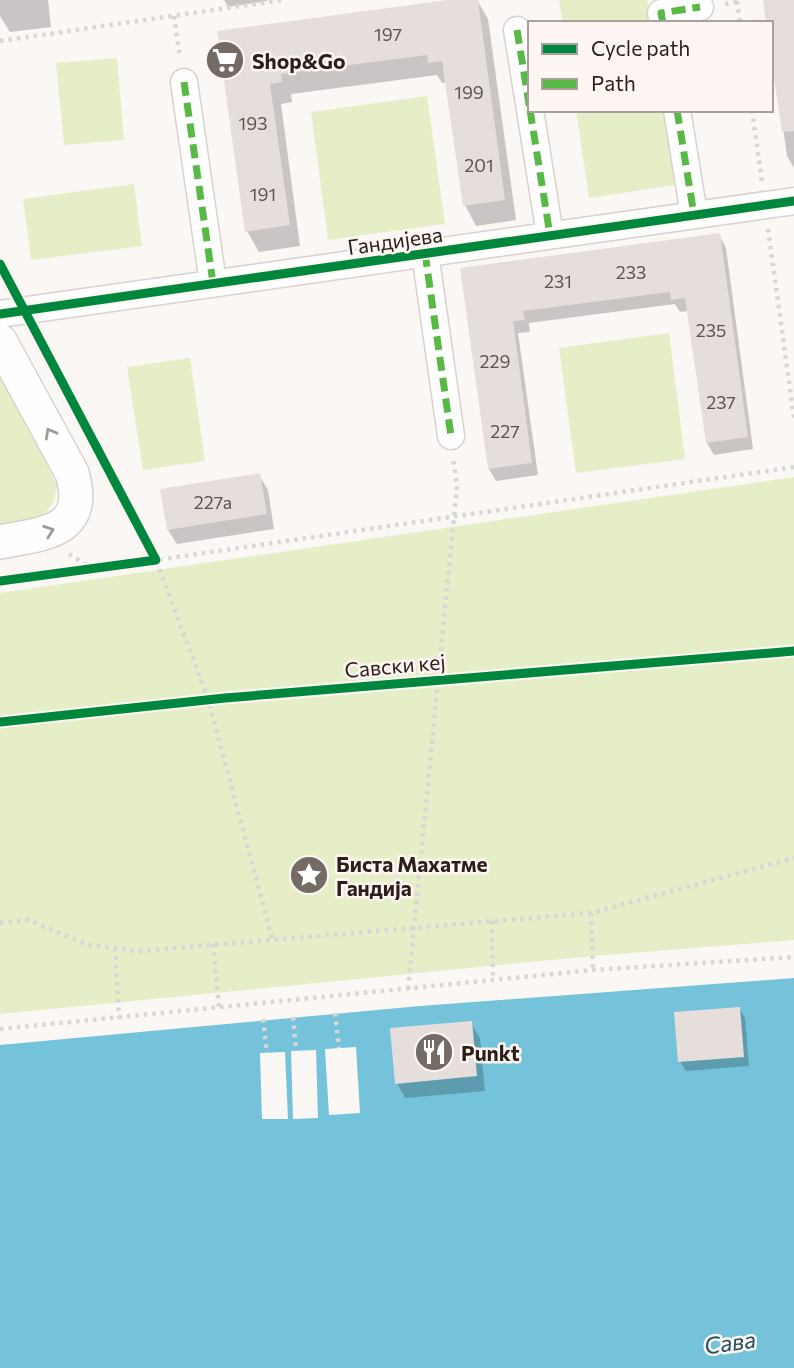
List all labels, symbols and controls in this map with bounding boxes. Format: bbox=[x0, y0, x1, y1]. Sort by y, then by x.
legend bbox=[528, 21, 773, 112]
house number: 197 bbox=[374, 23, 402, 45]
text: Cycle path bbox=[591, 35, 690, 60]
supermarket icon: Shop&Go bbox=[204, 39, 246, 81]
place label: Shop&Go bbox=[252, 48, 346, 73]
text: Path bbox=[591, 70, 636, 95]
house number: 199 bbox=[454, 81, 484, 103]
house number: 193 bbox=[239, 112, 267, 134]
house number: 201 bbox=[464, 154, 494, 176]
house number: 191 bbox=[250, 183, 276, 205]
street label: Гандијева bbox=[346, 221, 444, 259]
house number: 233 bbox=[616, 261, 646, 283]
house number: 231 bbox=[544, 270, 572, 292]
house number: 235 bbox=[696, 319, 726, 341]
house number: 229 bbox=[480, 350, 510, 372]
house number: 237 bbox=[706, 391, 736, 413]
house number: 227 bbox=[490, 420, 520, 442]
one-way arrow bbox=[45, 428, 59, 441]
house number: 227a bbox=[194, 491, 232, 513]
one-way arrow bbox=[42, 525, 54, 539]
street label: Савски кеј bbox=[343, 648, 447, 682]
place label: Биста Махатме Гандија bbox=[336, 851, 487, 900]
place icon: Биста Махатме Гандија bbox=[288, 854, 330, 896]
restaurant icon: Punkt bbox=[413, 1031, 455, 1073]
place label: Punkt bbox=[461, 1040, 520, 1065]
water label: Сава bbox=[702, 1325, 758, 1359]

